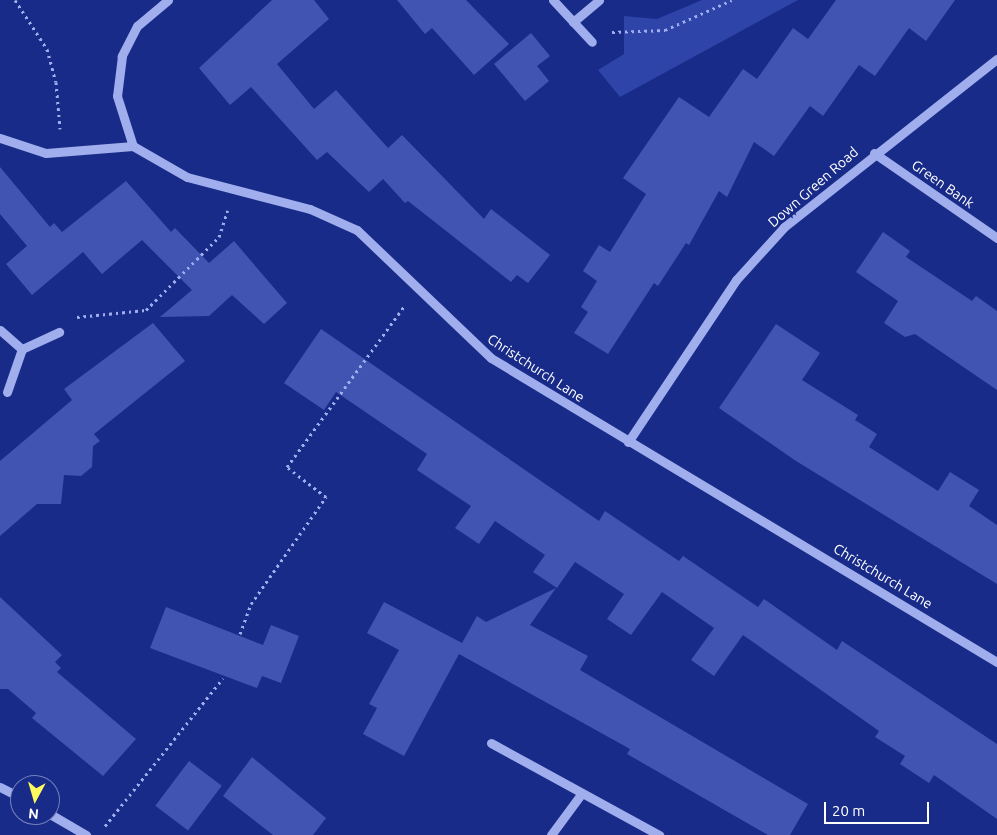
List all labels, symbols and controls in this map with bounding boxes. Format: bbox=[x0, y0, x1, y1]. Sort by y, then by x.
street label: Down Green Road bbox=[765, 143, 861, 231]
street label: Green Bank bbox=[909, 156, 977, 212]
street label: Christchurch Lane bbox=[484, 330, 588, 406]
street label: Christchurch Lane bbox=[831, 540, 935, 612]
north arrow bbox=[10, 775, 60, 825]
scale bar bbox=[827, 792, 932, 824]
text: 20 m bbox=[832, 802, 865, 819]
text: N bbox=[28, 805, 40, 822]

